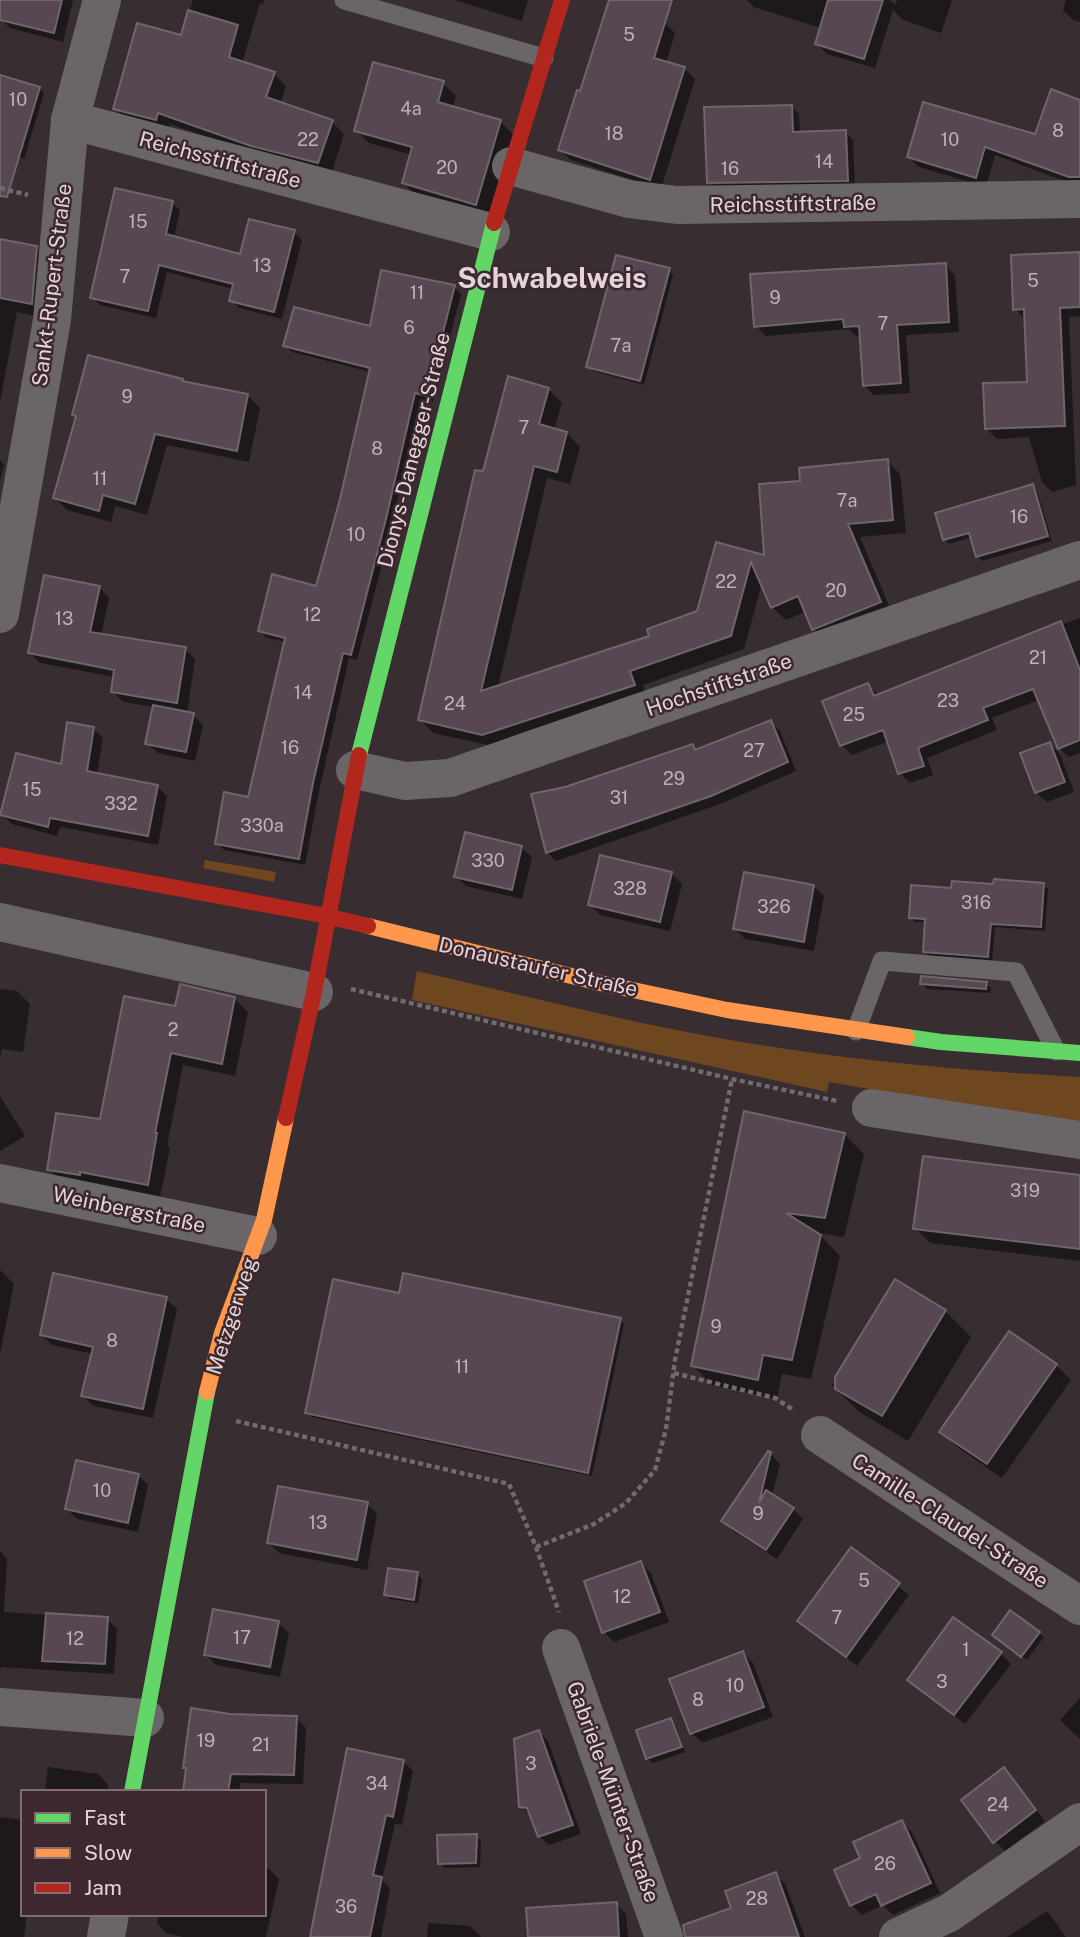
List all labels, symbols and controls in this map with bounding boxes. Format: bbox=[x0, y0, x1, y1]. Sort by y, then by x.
house number: 5 bbox=[623, 24, 635, 45]
house number: 10 bbox=[9, 89, 27, 110]
house number: 4a bbox=[400, 98, 422, 119]
house number: 8 bbox=[1052, 120, 1064, 141]
house number: 18 bbox=[605, 123, 623, 144]
street label: Reichsstiftstraße bbox=[136, 126, 304, 193]
house number: 22 bbox=[297, 129, 319, 150]
house number: 10 bbox=[941, 129, 959, 150]
house number: 14 bbox=[815, 151, 833, 172]
house number: 20 bbox=[436, 157, 458, 178]
house number: 16 bbox=[721, 158, 739, 179]
street label: Sankt-Rupert-Straße bbox=[27, 182, 76, 388]
street label: Reichsstiftstraße bbox=[709, 190, 877, 217]
house number: 15 bbox=[129, 211, 147, 232]
house number: 13 bbox=[253, 255, 271, 276]
district label: Schwabelweis bbox=[457, 261, 647, 294]
house number: 7 bbox=[120, 266, 130, 287]
house number: 5 bbox=[1027, 270, 1039, 291]
house number: 11 bbox=[410, 282, 424, 303]
house number: 9 bbox=[769, 287, 781, 308]
house number: 7 bbox=[878, 313, 888, 334]
house number: 6 bbox=[403, 317, 415, 338]
street label: Dionys-Danegger-Straße bbox=[372, 330, 455, 570]
house number: 7a bbox=[611, 335, 631, 356]
house number: 9 bbox=[121, 386, 133, 407]
house number: 7 bbox=[519, 417, 529, 438]
house number: 8 bbox=[371, 438, 383, 459]
house number: 11 bbox=[93, 468, 107, 489]
house number: 7a bbox=[837, 490, 857, 511]
house number: 16 bbox=[1010, 506, 1028, 527]
house number: 10 bbox=[347, 524, 365, 545]
house number: 22 bbox=[715, 571, 737, 592]
house number: 20 bbox=[825, 580, 847, 601]
house number: 12 bbox=[303, 604, 321, 625]
house number: 13 bbox=[55, 608, 73, 629]
house number: 21 bbox=[1029, 647, 1047, 668]
street label: Hochstiftstraße bbox=[642, 648, 795, 721]
house number: 14 bbox=[294, 682, 312, 703]
house number: 23 bbox=[937, 690, 959, 711]
house number: 24 bbox=[444, 693, 466, 714]
house number: 25 bbox=[843, 704, 865, 725]
house number: 16 bbox=[281, 737, 299, 758]
house number: 27 bbox=[743, 740, 765, 761]
house number: 29 bbox=[663, 768, 685, 789]
house number: 15 bbox=[23, 779, 41, 800]
house number: 31 bbox=[610, 787, 628, 808]
house number: 332 bbox=[104, 793, 138, 814]
house number: 330a bbox=[240, 815, 284, 836]
house number: 330 bbox=[471, 850, 505, 871]
house number: 328 bbox=[613, 878, 647, 899]
house number: 316 bbox=[961, 892, 991, 913]
house number: 326 bbox=[757, 896, 791, 917]
street label: Donaustaufer Straße bbox=[436, 931, 640, 1002]
house number: 2 bbox=[168, 1019, 178, 1040]
house number: 319 bbox=[1010, 1180, 1040, 1201]
street label: Weinbergstraße bbox=[50, 1181, 208, 1238]
street label: Metzgerweg bbox=[201, 1254, 262, 1378]
house number: 9 bbox=[710, 1316, 722, 1337]
house number: 8 bbox=[106, 1330, 118, 1351]
house number: 11 bbox=[455, 1356, 469, 1377]
street label: Camille-Claudel-Straße bbox=[847, 1448, 1053, 1594]
house number: 10 bbox=[93, 1480, 111, 1501]
house number: 9 bbox=[752, 1503, 764, 1524]
house number: 13 bbox=[309, 1512, 327, 1533]
house number: 5 bbox=[858, 1570, 870, 1591]
house number: 12 bbox=[613, 1586, 631, 1607]
house number: 7 bbox=[832, 1607, 842, 1628]
house number: 17 bbox=[233, 1627, 251, 1648]
house number: 12 bbox=[66, 1628, 84, 1649]
house number: 1 bbox=[962, 1639, 970, 1660]
house number: 3 bbox=[936, 1671, 948, 1692]
house number: 10 bbox=[726, 1675, 744, 1696]
street label: Gabriele-Münter-Straße bbox=[562, 1678, 665, 1906]
house number: 8 bbox=[692, 1689, 704, 1710]
house number: 19 bbox=[197, 1730, 215, 1751]
house number: 21 bbox=[252, 1734, 270, 1755]
house number: 3 bbox=[525, 1753, 537, 1774]
house number: 34 bbox=[366, 1773, 388, 1794]
legend bbox=[21, 1790, 266, 1916]
house number: 24 bbox=[987, 1794, 1009, 1815]
text: Fast bbox=[84, 1805, 126, 1830]
text: Slow bbox=[84, 1840, 132, 1865]
house number: 26 bbox=[874, 1853, 896, 1874]
text: Jam bbox=[84, 1875, 122, 1900]
house number: 28 bbox=[746, 1888, 768, 1909]
house number: 36 bbox=[335, 1896, 357, 1917]

